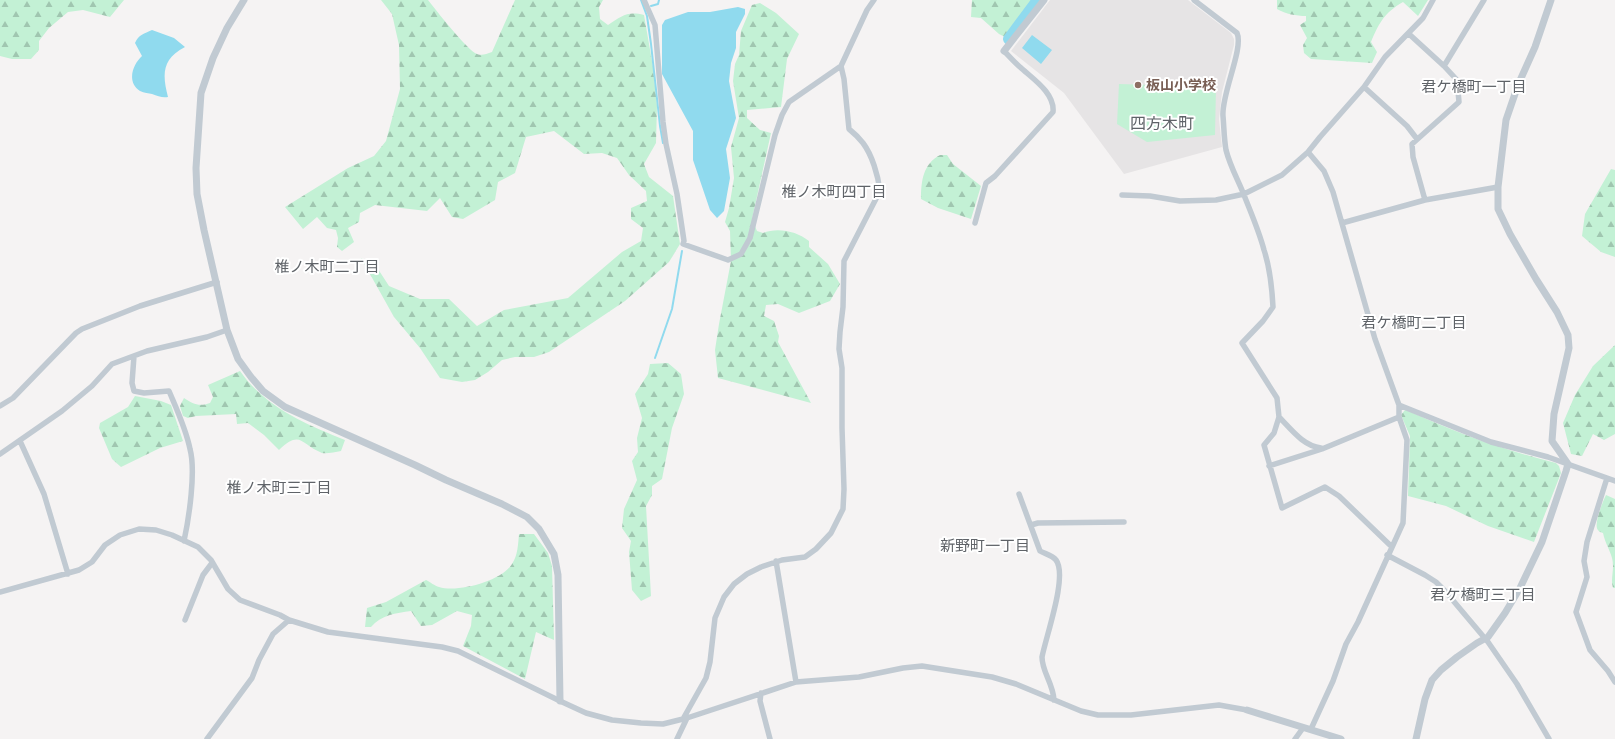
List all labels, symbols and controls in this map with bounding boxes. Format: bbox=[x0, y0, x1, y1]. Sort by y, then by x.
place label: 板山小学校 bbox=[1146, 75, 1216, 94]
district label: 君ケ橋町一丁目 bbox=[1421, 76, 1527, 96]
marker: 板山小学校 bbox=[1133, 80, 1143, 90]
district label: 四方木町 bbox=[1130, 112, 1194, 134]
district label: 椎ノ木町四丁目 bbox=[781, 181, 887, 201]
district label: 椎ノ木町二丁目 bbox=[274, 256, 380, 276]
district label: 君ケ橋町二丁目 bbox=[1361, 312, 1467, 332]
district label: 椎ノ木町三丁目 bbox=[226, 477, 332, 497]
district label: 新野町一丁目 bbox=[940, 535, 1030, 555]
district label: 君ケ橋町三丁目 bbox=[1430, 584, 1536, 604]

